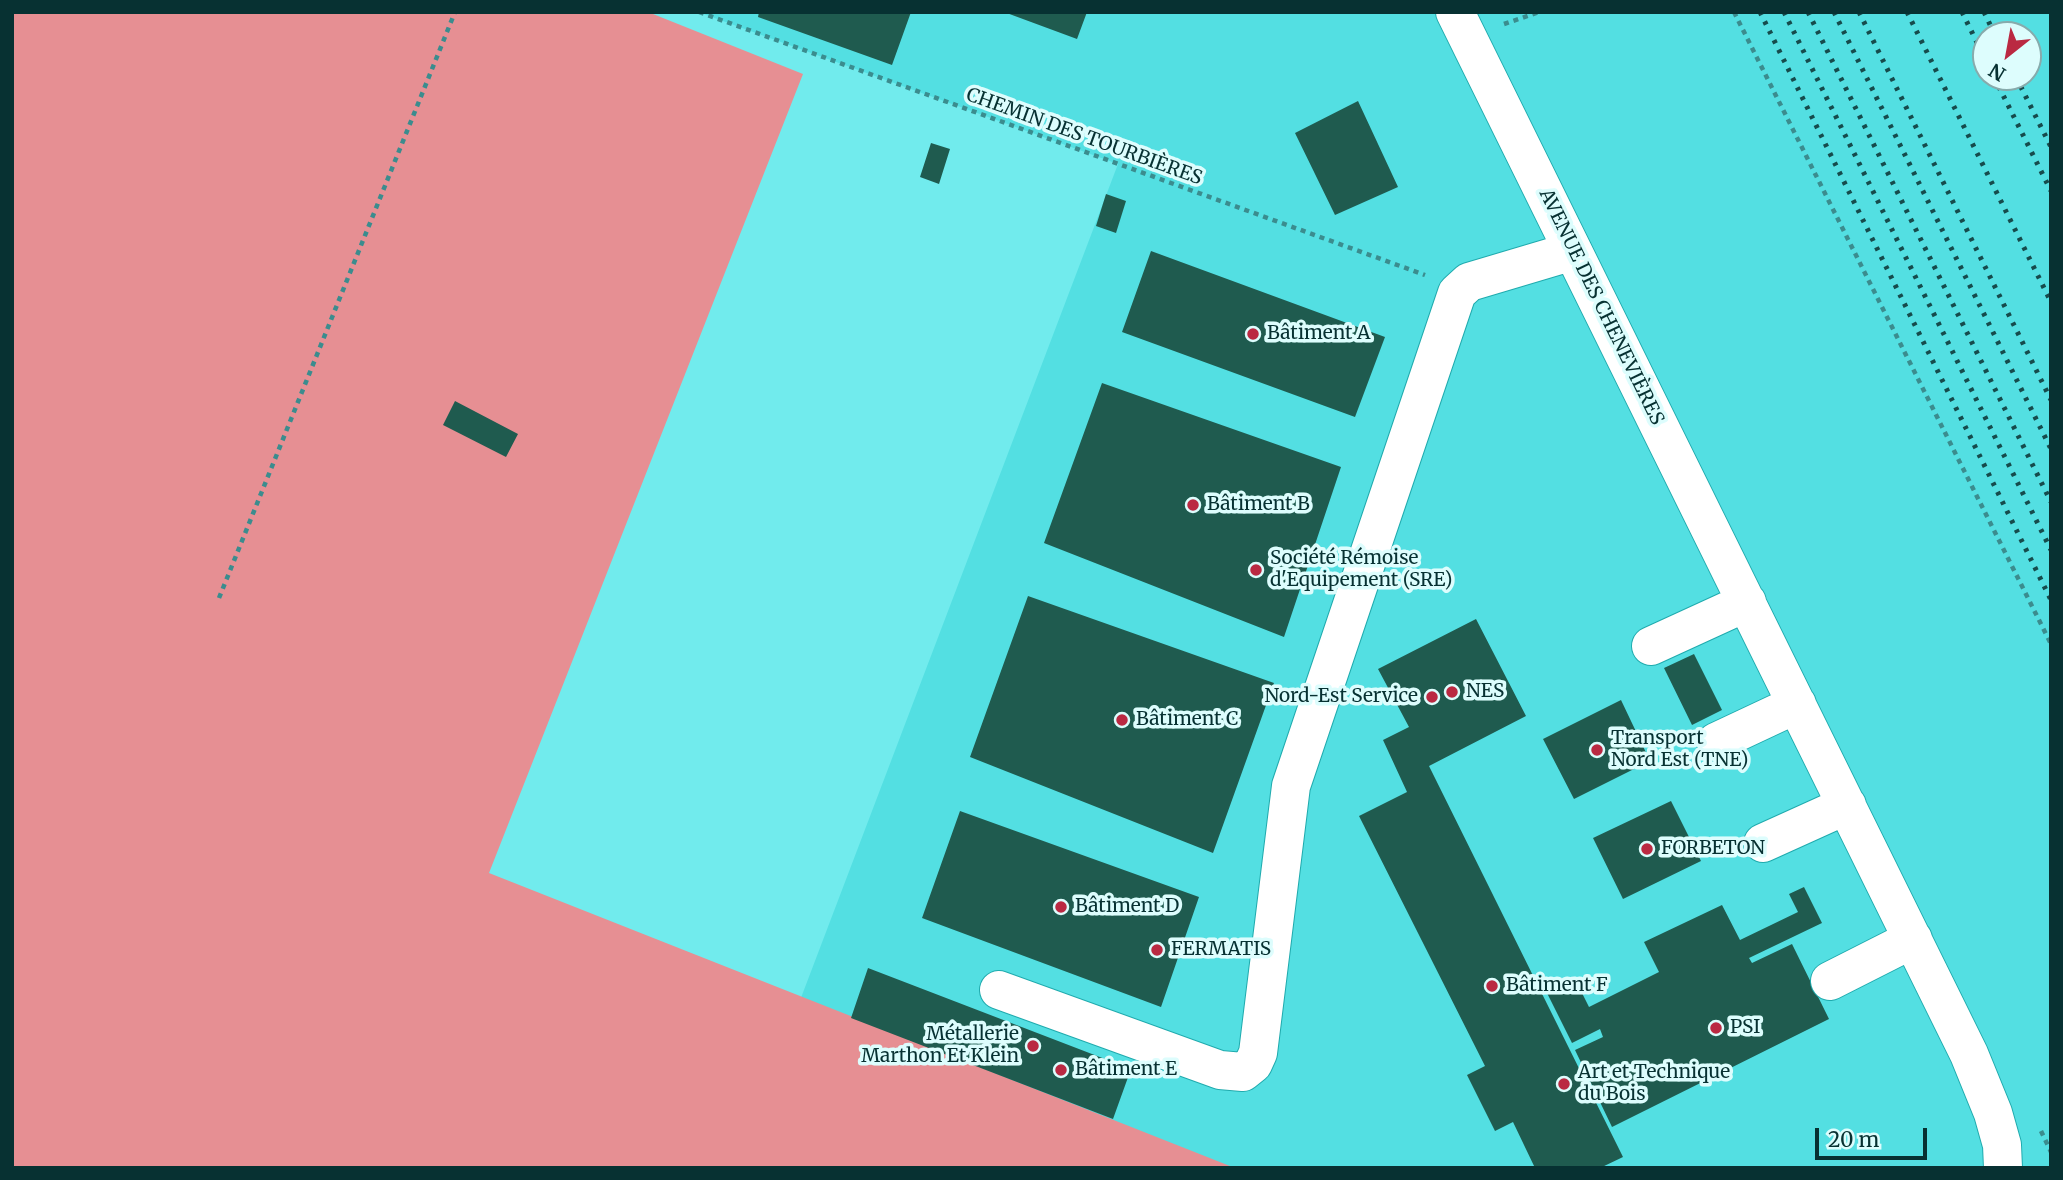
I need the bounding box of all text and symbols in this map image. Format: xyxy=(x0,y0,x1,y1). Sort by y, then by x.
north arrow xyxy=(1972,21,2042,91)
text: N xyxy=(1985,58,2010,86)
street label: CHEMIN DES TOURBIÈRES xyxy=(963,84,1205,190)
street label: AVENUE DES CHENEVIÈRES xyxy=(1534,185,1668,429)
place label: Bâtiment A xyxy=(1267,323,1370,345)
marker: Bâtiment A xyxy=(1245,326,1261,342)
place label: Bâtiment B xyxy=(1207,494,1310,516)
marker: Bâtiment B xyxy=(1185,497,1201,513)
place label: Société Rémoise d'Equipement (SRE) xyxy=(1270,548,1452,592)
marker: Société Rémoise d'Equipement (SRE) xyxy=(1248,562,1264,578)
place label: NES xyxy=(1466,681,1504,703)
marker: NES xyxy=(1444,684,1460,700)
place label: Nord-Est Service xyxy=(1264,686,1418,708)
marker: Nord-Est Service xyxy=(1424,689,1440,705)
place label: Bâtiment C xyxy=(1136,709,1238,731)
marker: Bâtiment C xyxy=(1114,712,1130,728)
place label: Transport Nord Est (TNE) xyxy=(1611,728,1748,772)
marker: Transport Nord Est (TNE) xyxy=(1589,742,1605,758)
place label: FORBETON xyxy=(1661,838,1765,860)
marker: FORBETON xyxy=(1639,841,1655,857)
place label: Bâtiment D xyxy=(1075,896,1179,918)
marker: Bâtiment D xyxy=(1053,899,1069,915)
place label: FERMATIS xyxy=(1171,939,1271,961)
marker: FERMATIS xyxy=(1149,942,1165,958)
place label: Bâtiment F xyxy=(1506,975,1608,997)
marker: Bâtiment F xyxy=(1484,978,1500,994)
place label: PSI xyxy=(1730,1017,1760,1039)
marker: PSI xyxy=(1708,1020,1724,1036)
place label: Métallerie Marthon Et Klein xyxy=(861,1024,1019,1068)
marker: Métallerie Marthon Et Klein xyxy=(1025,1038,1041,1054)
place label: Bâtiment E xyxy=(1075,1059,1177,1081)
marker: Bâtiment E xyxy=(1053,1062,1069,1078)
place label: Art et Technique du Bois xyxy=(1578,1062,1730,1106)
marker: Art et Technique du Bois xyxy=(1556,1076,1572,1092)
scale bar xyxy=(1818,1114,1930,1158)
text: 20 m xyxy=(1828,1126,1879,1153)

